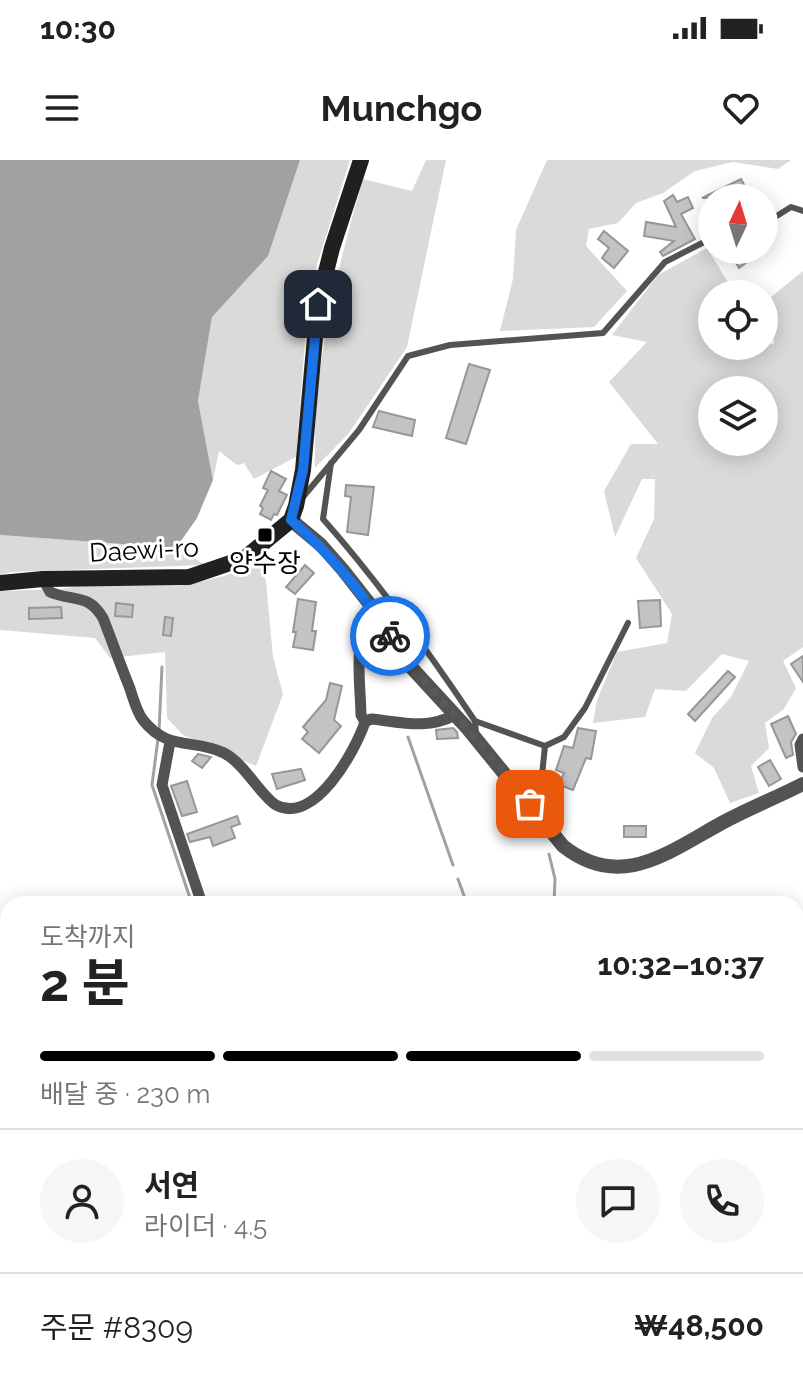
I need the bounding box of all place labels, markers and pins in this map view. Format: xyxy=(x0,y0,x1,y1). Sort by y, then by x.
pin xyxy=(284,270,352,338)
marker: 양수장 xyxy=(256,526,274,544)
place label: 양수장 xyxy=(229,548,301,578)
pin xyxy=(496,770,564,838)

